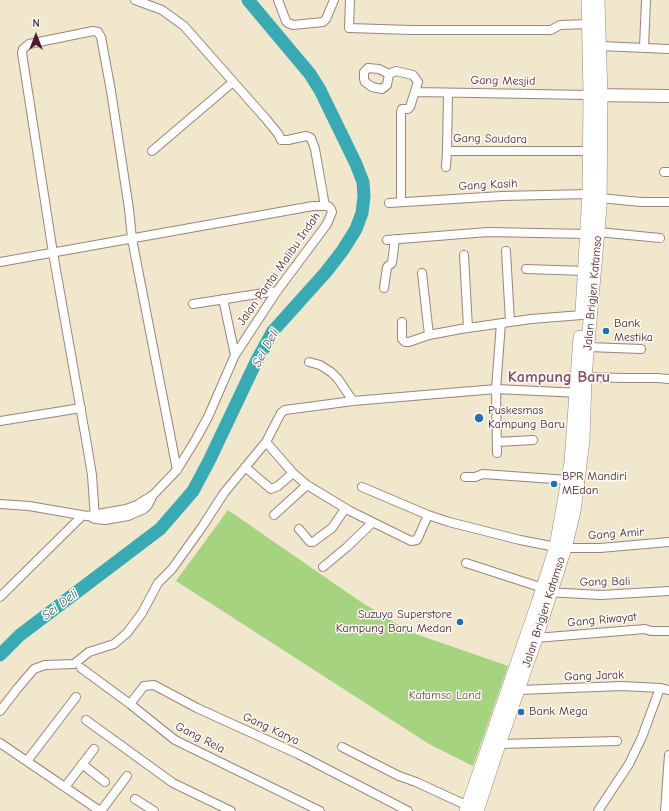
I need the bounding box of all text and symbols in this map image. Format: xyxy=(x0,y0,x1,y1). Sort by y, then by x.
north arrow xyxy=(16,16,56,56)
text: N xyxy=(32,17,40,30)
street label: Gang Mesjid xyxy=(470,73,536,89)
street label: Gang Saudara xyxy=(453,131,527,147)
street label: Gang Kasih xyxy=(458,176,518,194)
street label: Jalan Pantai Malibu Indah xyxy=(234,210,324,328)
street label: Jalan Brigjen Katamso xyxy=(581,235,605,351)
place label: Bank Mestika xyxy=(614,317,653,345)
water label: Sei Deli xyxy=(249,326,283,370)
marker: Bank Mestika xyxy=(601,326,611,336)
district label: Kampung Baru xyxy=(508,367,610,387)
place label: Puskesmas Kampung Baru xyxy=(488,404,565,432)
marker: Puskesmas Kampung Baru xyxy=(473,412,485,424)
place label: BPR Mandiri MEdan xyxy=(562,470,627,498)
marker: BPR Mandiri MEdan xyxy=(549,479,559,489)
street label: Gang Amir xyxy=(587,525,645,543)
street label: Jalan Brigjen Katamso xyxy=(519,555,569,669)
street label: Gang Bali xyxy=(579,574,631,590)
water label: Sei Deli xyxy=(39,586,81,624)
place label: Suzuya Superstore Kampung Baru Medan xyxy=(336,608,452,636)
street label: Gang Riwayat xyxy=(567,610,637,630)
marker: Suzuya Superstore Kampung Baru Medan xyxy=(455,617,465,627)
street label: Gang Jarak xyxy=(564,668,624,684)
park label: Katamso Land xyxy=(409,689,481,703)
place label: Bank Mega xyxy=(529,705,588,719)
marker: Bank Mega xyxy=(516,707,526,717)
street label: Gang Karya xyxy=(240,710,302,748)
street label: Gang Rela xyxy=(173,719,227,757)

